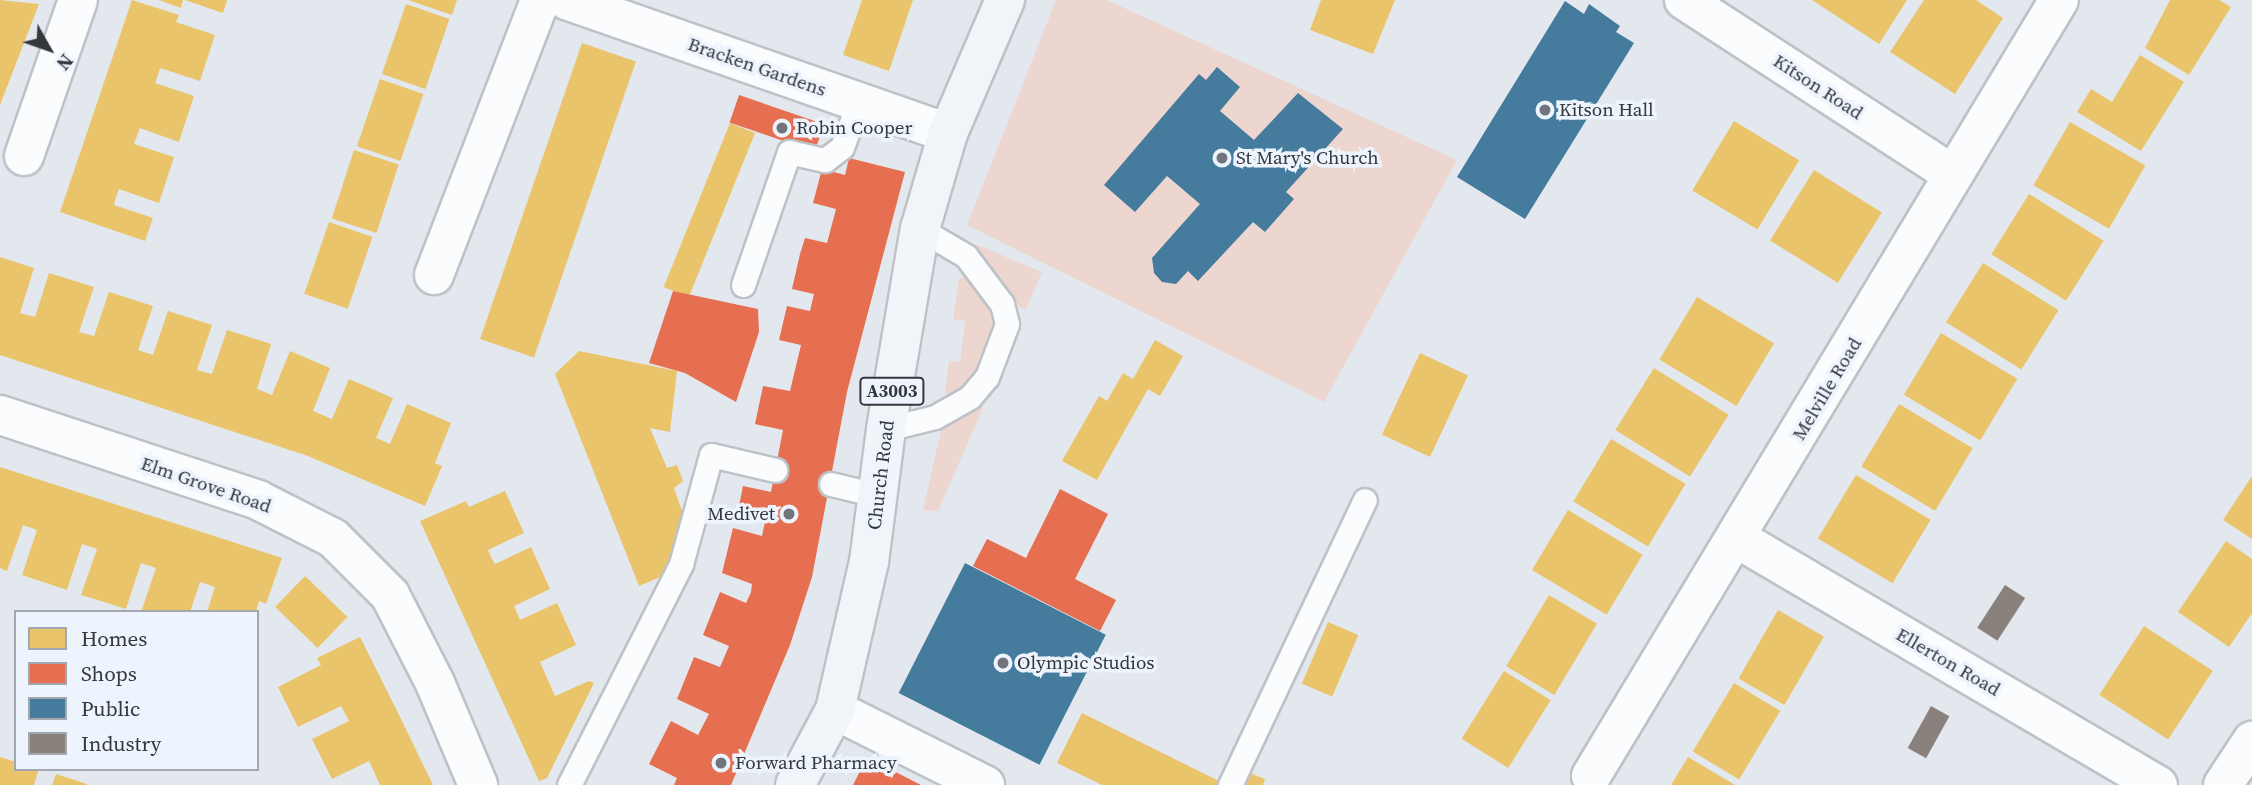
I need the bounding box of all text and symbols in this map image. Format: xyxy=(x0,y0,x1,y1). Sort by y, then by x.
north arrow xyxy=(14,14,84,84)
street label: Bracken Gardens xyxy=(685,33,829,101)
text: N xyxy=(51,49,79,76)
street label: Kitson Road xyxy=(1769,50,1867,124)
place label: Kitson Hall xyxy=(1559,99,1654,121)
marker: Kitson Hall xyxy=(1537,102,1553,118)
place label: Robin Cooper xyxy=(796,117,912,139)
marker: Robin Cooper xyxy=(774,120,790,136)
place label: St Mary's Church xyxy=(1236,147,1379,169)
marker: St Mary's Church xyxy=(1214,150,1230,166)
street label: Melville Road xyxy=(1787,334,1867,444)
road number: A3003 xyxy=(859,376,925,405)
street label: Church Road xyxy=(863,419,899,531)
street label: Elm Grove Road xyxy=(138,452,274,518)
place label: Medivet xyxy=(707,503,775,525)
marker: Medivet xyxy=(781,506,797,522)
legend xyxy=(14,610,259,771)
street label: Ellerton Road xyxy=(1892,623,2004,701)
text: Homes xyxy=(81,624,147,653)
place label: Olympic Studios xyxy=(1017,652,1155,674)
marker: Olympic Studios xyxy=(995,655,1011,671)
text: Shops xyxy=(81,659,137,688)
text: Public xyxy=(81,694,140,723)
text: Industry xyxy=(81,729,161,758)
place label: Forward Pharmacy xyxy=(735,752,897,774)
marker: Forward Pharmacy xyxy=(713,755,729,771)

